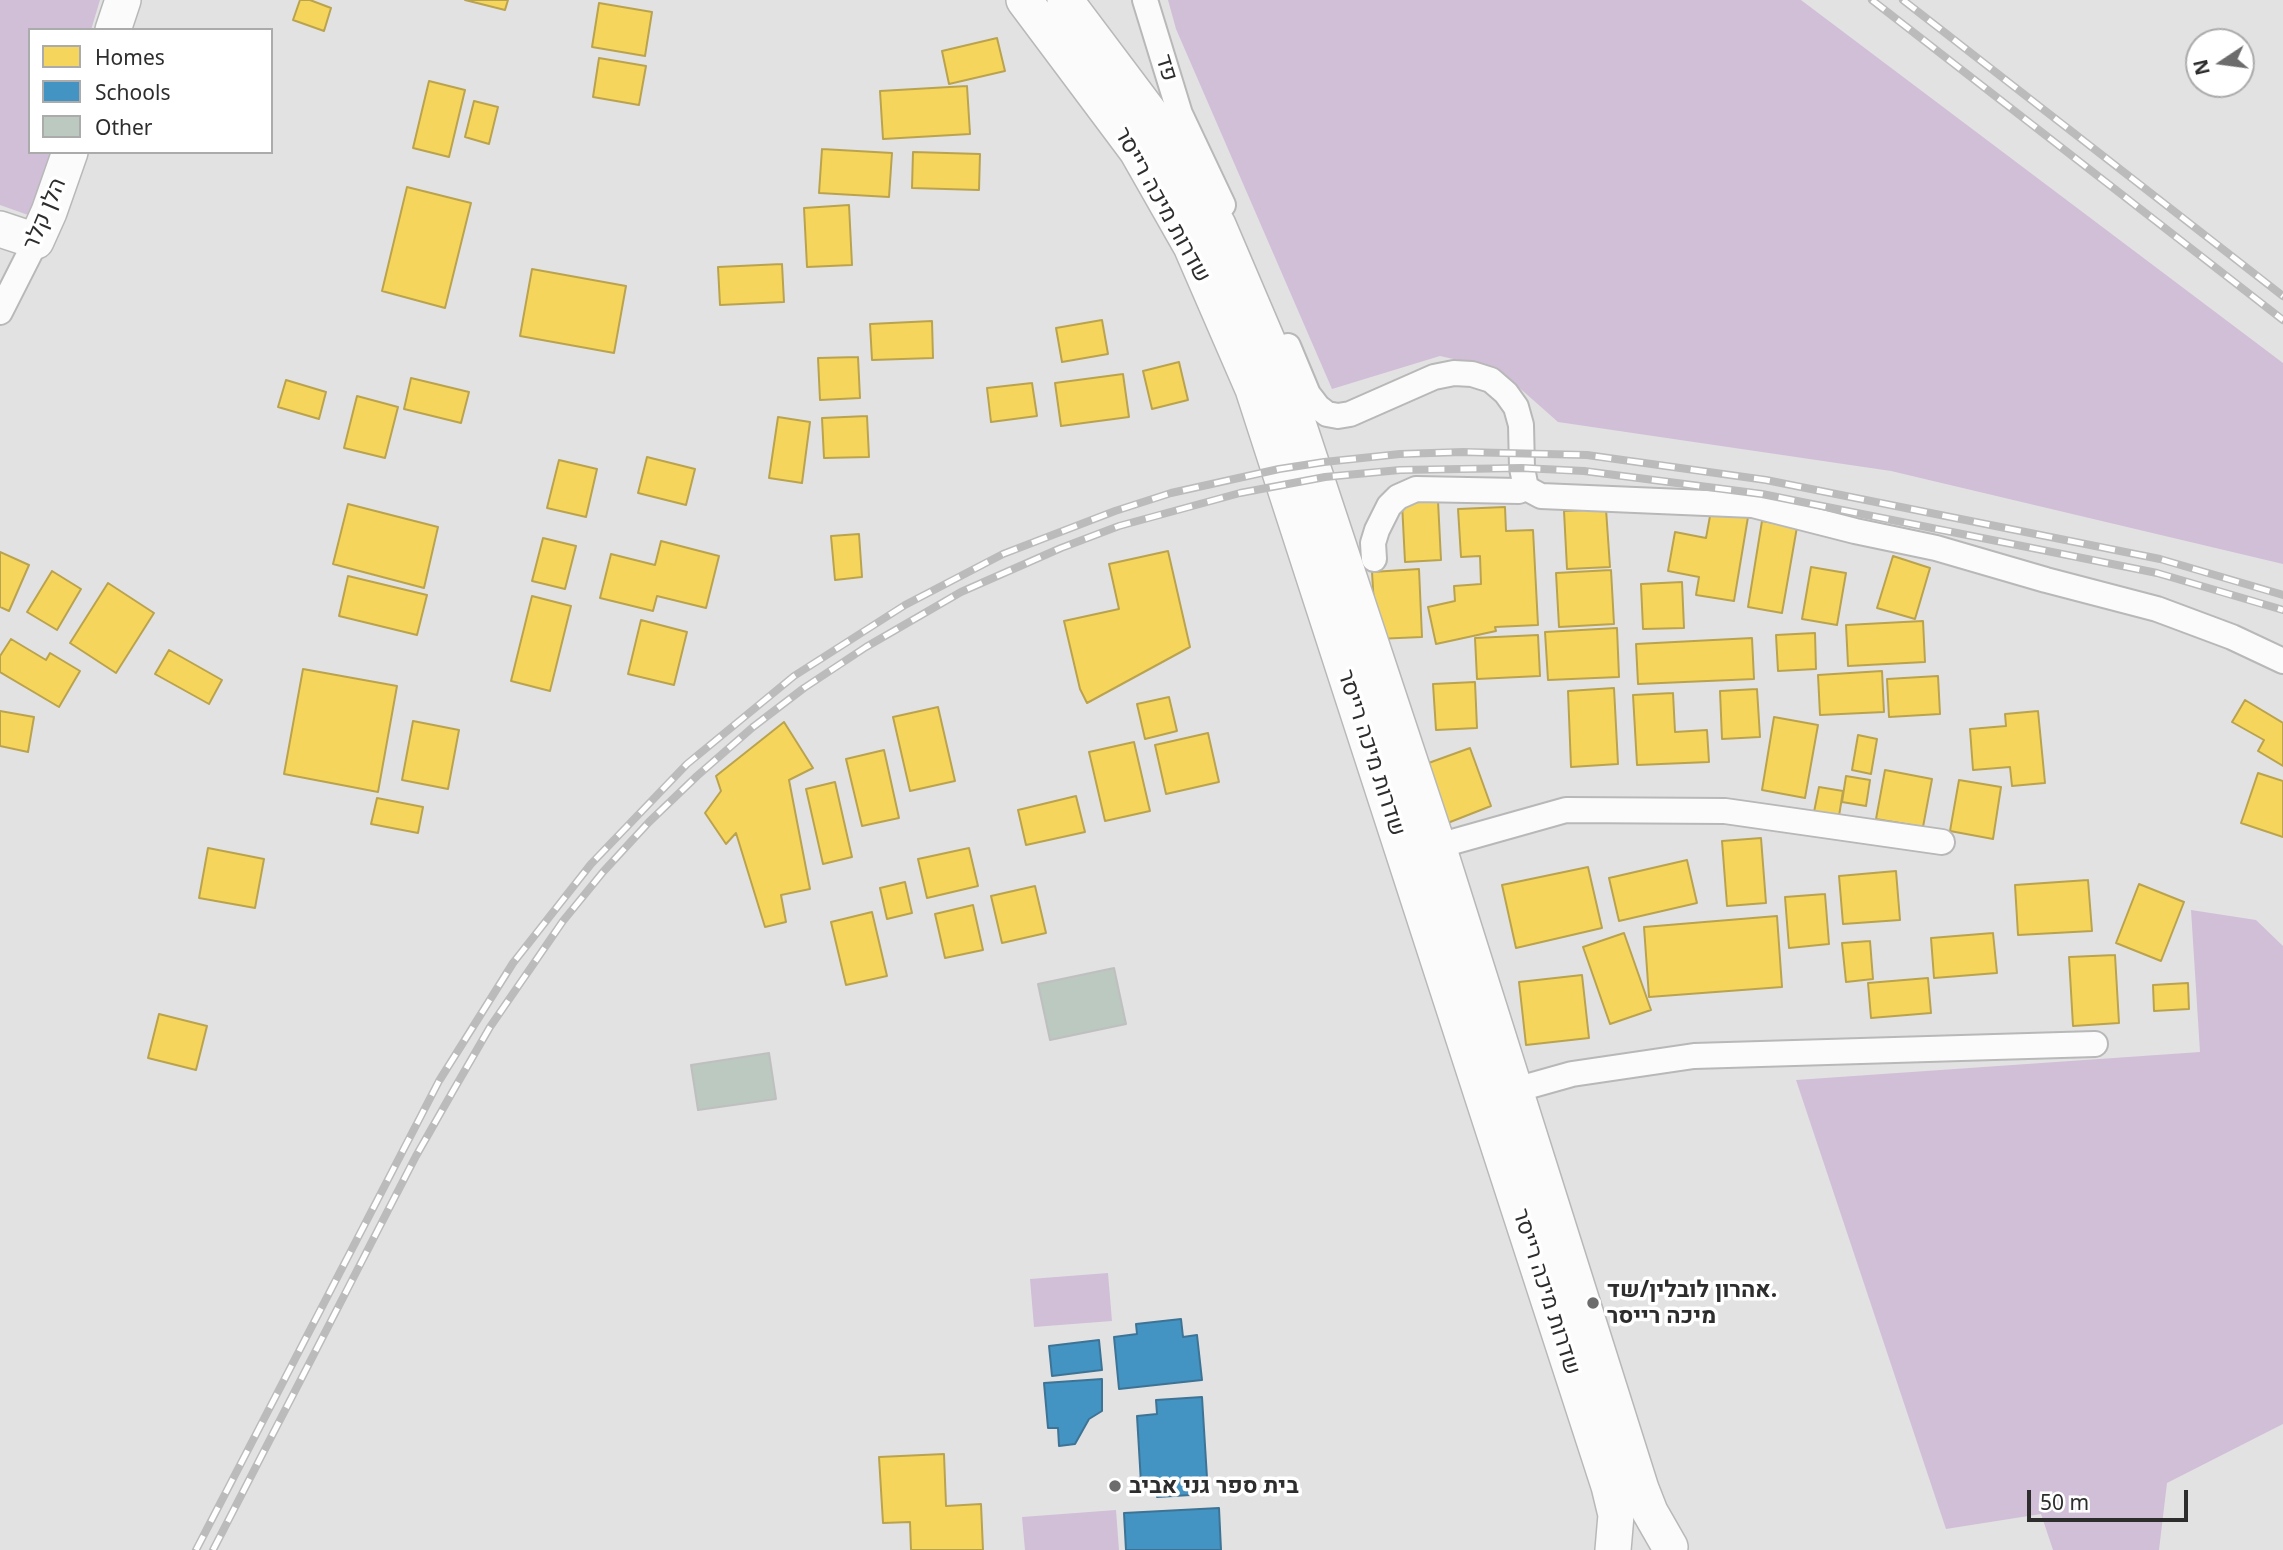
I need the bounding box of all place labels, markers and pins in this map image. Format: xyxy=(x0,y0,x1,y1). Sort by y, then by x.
place label: אהרון לובלין/שד. מיכה רייסר xyxy=(1607,1276,1777,1330)
marker: אהרון לובלין/שד. מיכה רייסר xyxy=(1585,1295,1601,1311)
place label: בית ספר גני אביב xyxy=(1129,1472,1299,1500)
marker: בית ספר גני אביב xyxy=(1107,1478,1123,1494)

